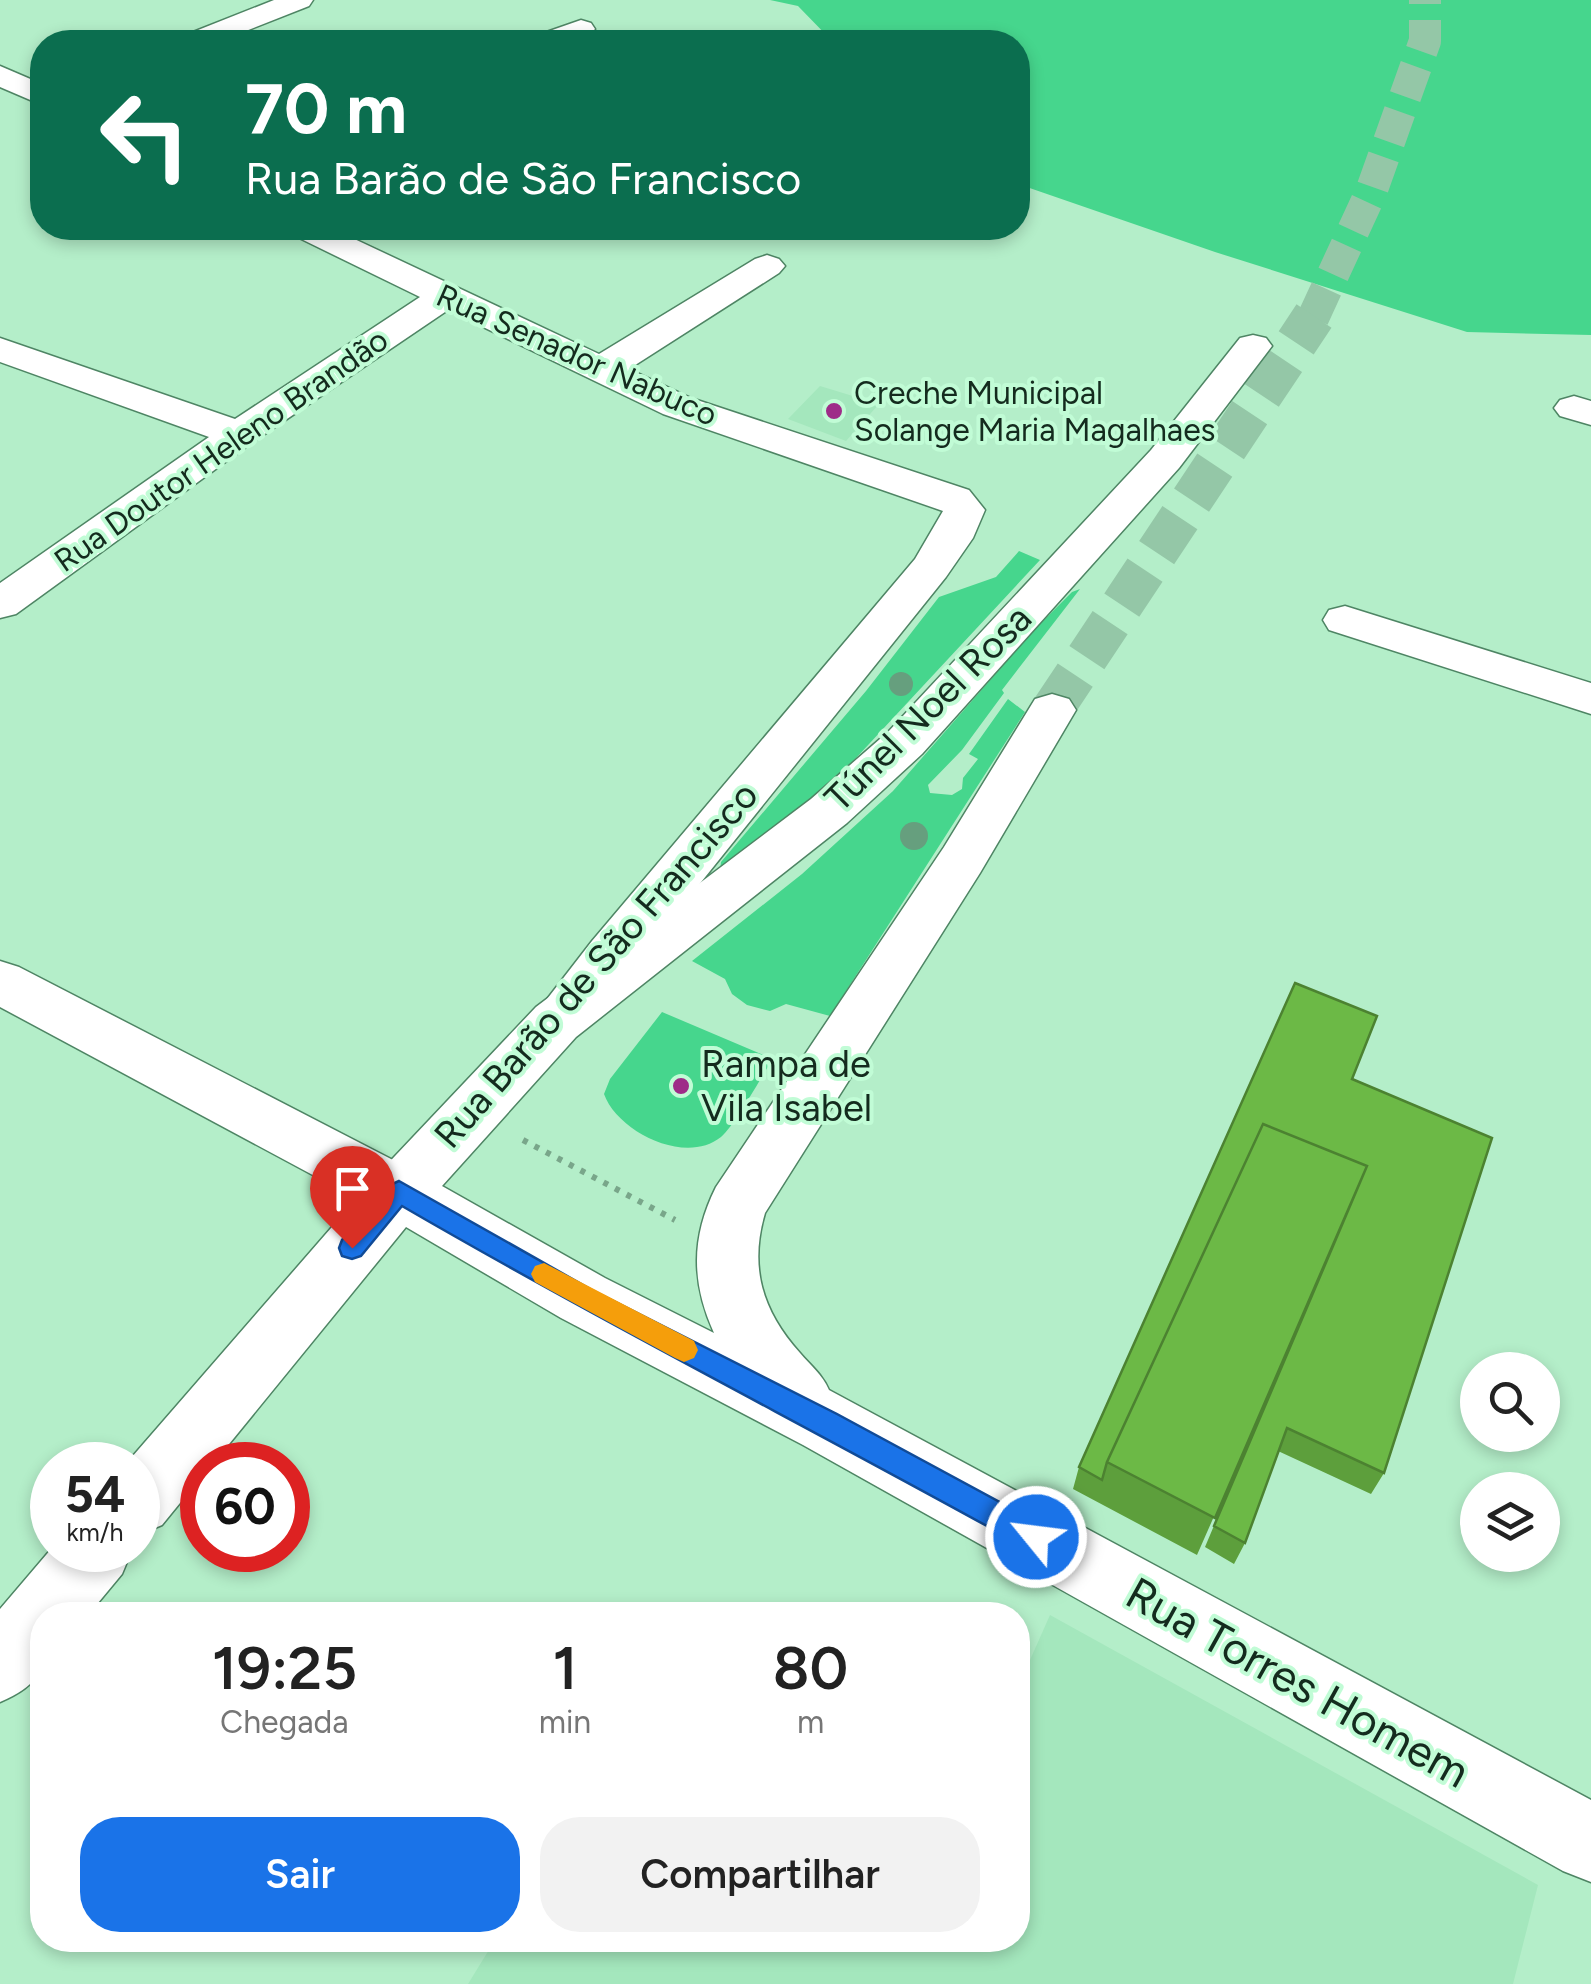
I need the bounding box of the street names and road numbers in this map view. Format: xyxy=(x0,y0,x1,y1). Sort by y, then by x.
street label: Rua Senador Nabuco xyxy=(431,276,723,434)
street label: Rua Doutor Heleno Brandão xyxy=(47,320,395,580)
street label: Túnel Noel Rosa xyxy=(815,595,1041,821)
street label: Rua Barão de São Francisco xyxy=(425,773,767,1157)
street label: Rua Torres Homem xyxy=(1117,1565,1479,1799)

